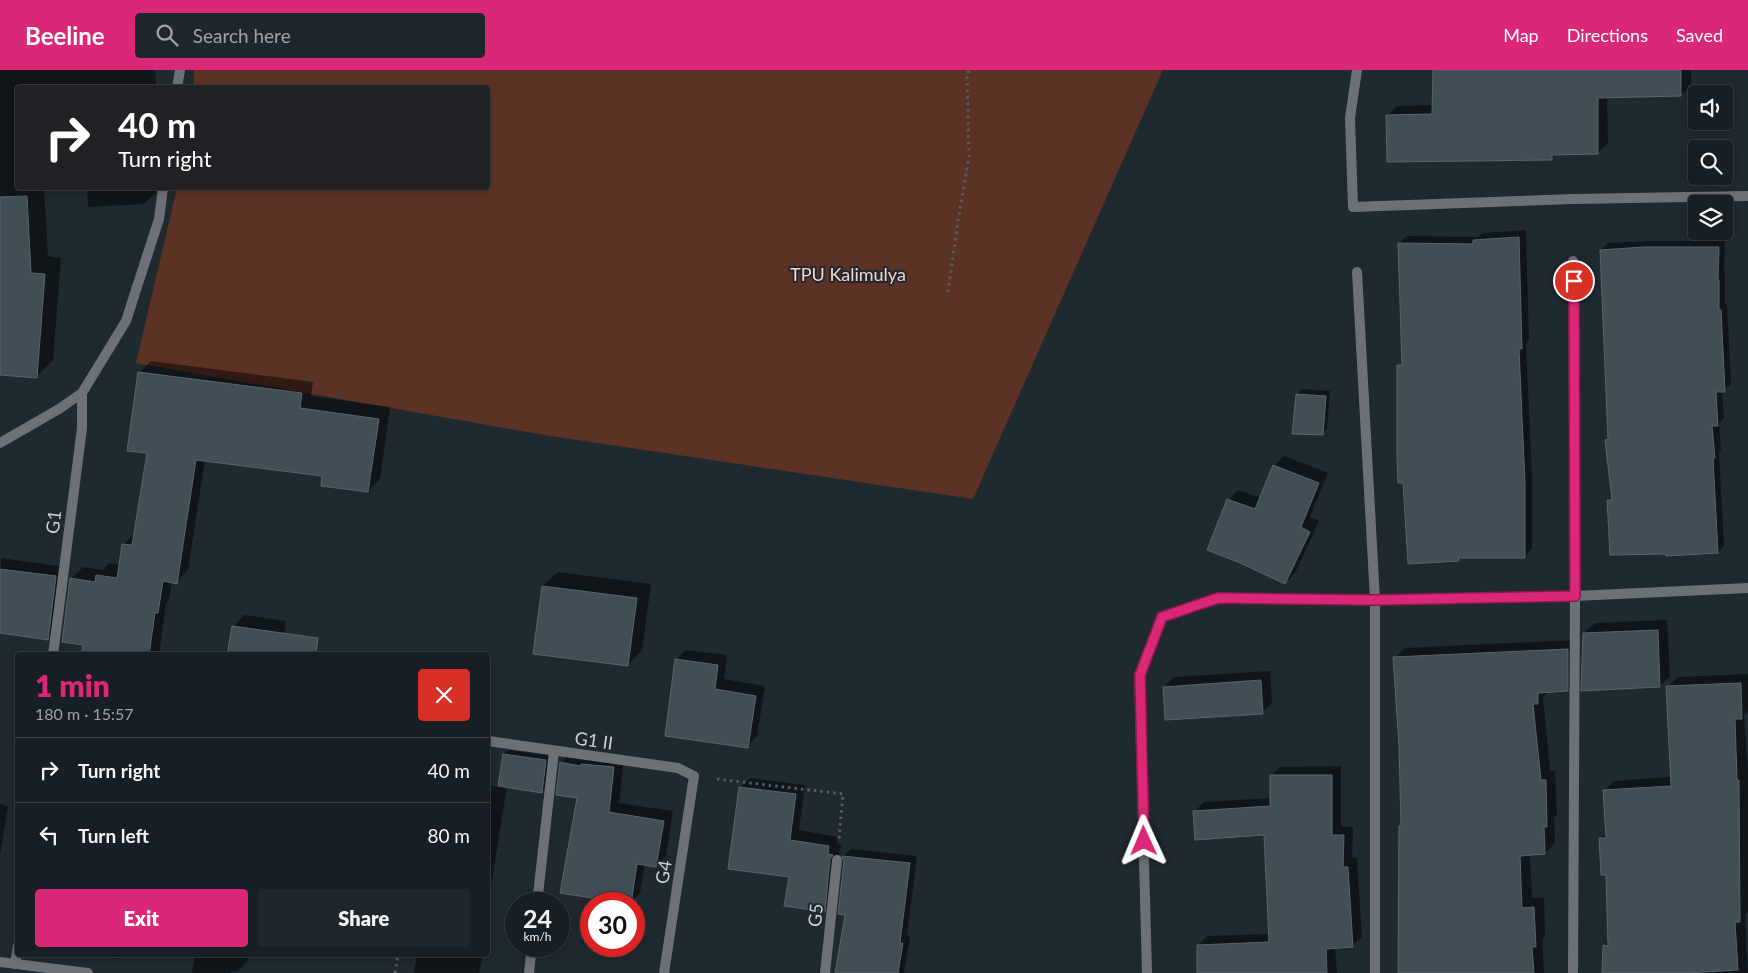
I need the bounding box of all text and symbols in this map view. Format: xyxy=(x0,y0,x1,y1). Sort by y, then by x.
search box xyxy=(135,13,485,58)
text: Beeline xyxy=(25,21,105,50)
icon: search xyxy=(153,21,181,49)
text: Search here xyxy=(193,24,291,47)
text: Map xyxy=(1503,24,1539,46)
text: Directions xyxy=(1567,24,1648,46)
text: Saved xyxy=(1676,24,1723,46)
map controls xyxy=(1688,85,1733,240)
button: sound xyxy=(1688,85,1733,130)
text: 40 m xyxy=(118,103,196,145)
icon: right xyxy=(35,105,100,170)
button: search xyxy=(1688,140,1733,185)
text: Turn right xyxy=(118,145,212,172)
button: layers xyxy=(1688,195,1733,240)
pin xyxy=(1553,260,1595,302)
park label: TPU Kalimulya xyxy=(790,263,906,285)
icon: arrive xyxy=(1560,267,1588,295)
street label: G1 xyxy=(41,509,65,535)
text: 1 min xyxy=(35,667,110,703)
button: close xyxy=(418,669,470,721)
text: 180 m · 15:57 xyxy=(35,704,134,723)
street label: G1 II xyxy=(574,726,614,754)
icon: right xyxy=(35,756,63,784)
text: Turn right xyxy=(78,759,160,782)
text: 40 m xyxy=(427,759,470,782)
position arrow xyxy=(1117,814,1169,866)
icon: left xyxy=(35,821,63,849)
text: Turn left xyxy=(78,824,149,847)
text: 80 m xyxy=(427,824,470,847)
street label: G4 xyxy=(650,859,676,885)
button: Exit xyxy=(35,889,248,947)
button: Share xyxy=(258,889,470,947)
speed limit sign: 30 xyxy=(580,892,645,957)
street label: G5 xyxy=(803,902,827,928)
text: 24 xyxy=(523,903,552,933)
text: km/h xyxy=(523,929,552,944)

